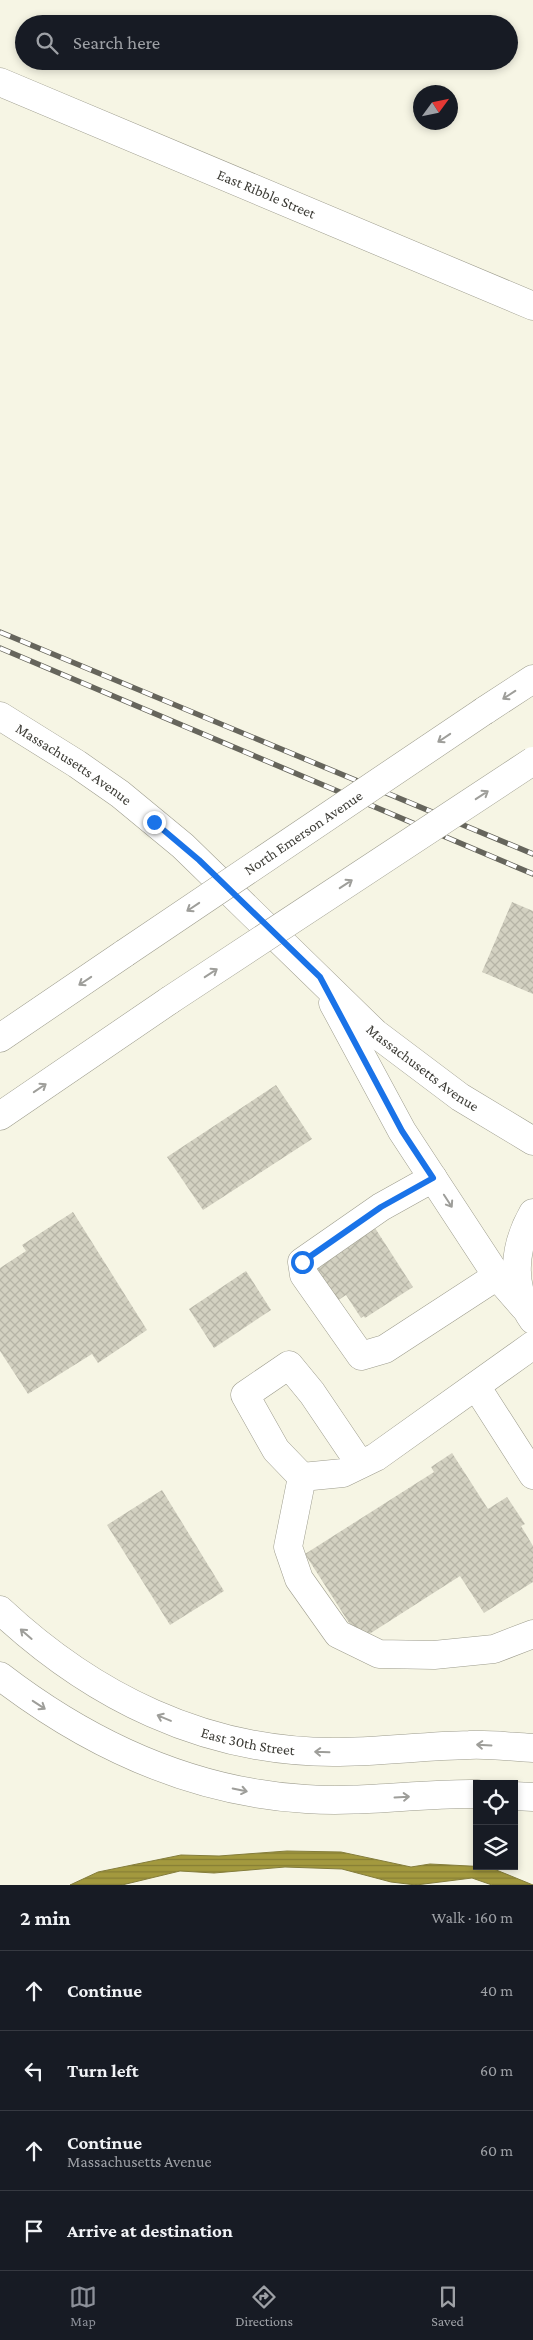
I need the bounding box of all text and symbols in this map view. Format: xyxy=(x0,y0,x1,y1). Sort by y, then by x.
search box xyxy=(15,15,518,70)
icon: search xyxy=(33,29,61,57)
text: Search here xyxy=(73,32,160,53)
north arrow xyxy=(413,85,458,130)
street label: East Ribble Street xyxy=(215,166,319,222)
one-way arrow xyxy=(502,690,516,700)
street label: Massachusetts Avenue xyxy=(13,720,135,808)
one-way arrow xyxy=(437,733,451,743)
street label: North Emerson Avenue xyxy=(241,787,366,878)
one-way arrow xyxy=(475,789,489,800)
route end xyxy=(143,811,166,834)
one-way arrow xyxy=(339,879,353,889)
one-way arrow xyxy=(186,902,200,912)
one-way arrow xyxy=(203,968,217,978)
one-way arrow xyxy=(78,976,92,986)
street label: Massachusetts Avenue xyxy=(363,1021,482,1115)
one-way arrow xyxy=(33,1083,47,1093)
one-way arrow xyxy=(443,1194,453,1208)
route start xyxy=(291,1251,314,1274)
one-way arrow xyxy=(20,1629,33,1640)
one-way arrow xyxy=(32,1700,46,1710)
one-way arrow xyxy=(157,1713,172,1723)
street label: East 30th Street xyxy=(199,1724,297,1758)
one-way arrow xyxy=(477,1741,493,1750)
one-way arrow xyxy=(314,1747,330,1756)
map controls xyxy=(473,1780,518,1870)
button: locate xyxy=(473,1780,518,1825)
one-way arrow xyxy=(232,1786,248,1795)
one-way arrow xyxy=(394,1793,410,1802)
button: layers xyxy=(473,1825,518,1870)
text: 2 min xyxy=(20,1906,71,1930)
text: Walk · 160 m xyxy=(432,1909,513,1926)
icon: ahead xyxy=(20,1977,48,2005)
text: Continue xyxy=(67,1980,142,2001)
text: 40 m xyxy=(480,1982,513,1999)
icon: left xyxy=(20,2057,48,2085)
text: Turn left xyxy=(67,2060,139,2081)
text: 60 m xyxy=(480,2062,513,2079)
text: Continue xyxy=(67,2132,142,2153)
icon: ahead xyxy=(20,2137,48,2165)
text: 60 m xyxy=(480,2142,513,2159)
text: Massachusetts Avenue xyxy=(67,2153,211,2170)
icon: arrive xyxy=(20,2217,48,2245)
text: Arrive at destination xyxy=(67,2220,233,2241)
tab: Map xyxy=(69,2283,97,2329)
tab: Directions xyxy=(235,2283,293,2329)
tab: Saved xyxy=(431,2283,464,2329)

